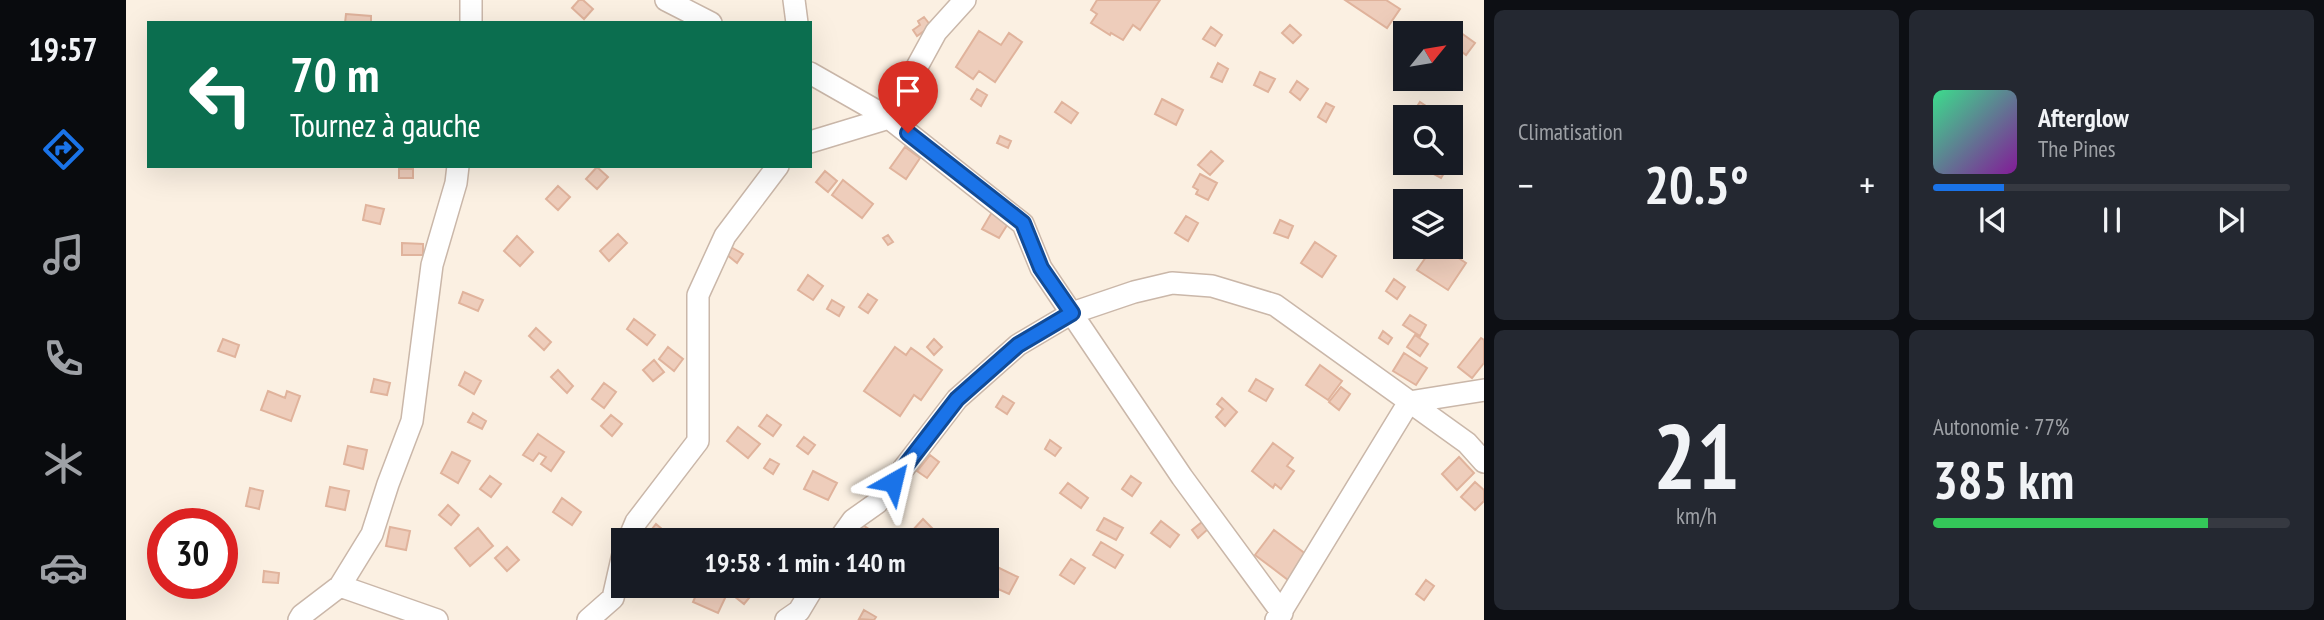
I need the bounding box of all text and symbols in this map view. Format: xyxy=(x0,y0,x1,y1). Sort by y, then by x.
north arrow xyxy=(1393,21,1463,91)
map controls xyxy=(1393,21,1463,259)
text: 19:57 xyxy=(28,28,98,70)
text: 70 m xyxy=(290,42,379,106)
icon: left xyxy=(175,49,266,140)
pin xyxy=(878,61,938,133)
icon: arrive xyxy=(889,72,927,110)
text: Afterglow xyxy=(2038,101,2129,134)
text: Tournez à gauche xyxy=(290,104,481,146)
button: search xyxy=(1393,105,1463,175)
text: Climatisation xyxy=(1518,117,1623,146)
icon: directions xyxy=(39,125,88,174)
text: The Pines xyxy=(2038,134,2116,163)
text: 20.5° xyxy=(1644,151,1749,218)
text: − xyxy=(1518,160,1534,209)
text: + xyxy=(1859,160,1875,209)
button: layers xyxy=(1393,189,1463,259)
icon: previous xyxy=(1974,201,2012,239)
icon: pause xyxy=(2093,201,2131,239)
icon: next xyxy=(2212,201,2250,239)
icon: music xyxy=(39,230,88,279)
icon: phone xyxy=(39,334,88,383)
text: 21 xyxy=(1653,396,1740,514)
text: Autonomie · 77% xyxy=(1933,412,2069,441)
icon: climate xyxy=(39,439,88,488)
position arrow xyxy=(856,445,930,519)
text: 385 km xyxy=(1933,446,2074,513)
text: km/h xyxy=(1676,501,1717,530)
speed limit sign: 30 xyxy=(147,508,238,599)
icon: car xyxy=(39,543,88,592)
text: 19:58 · 1 min · 140 m xyxy=(705,546,905,579)

